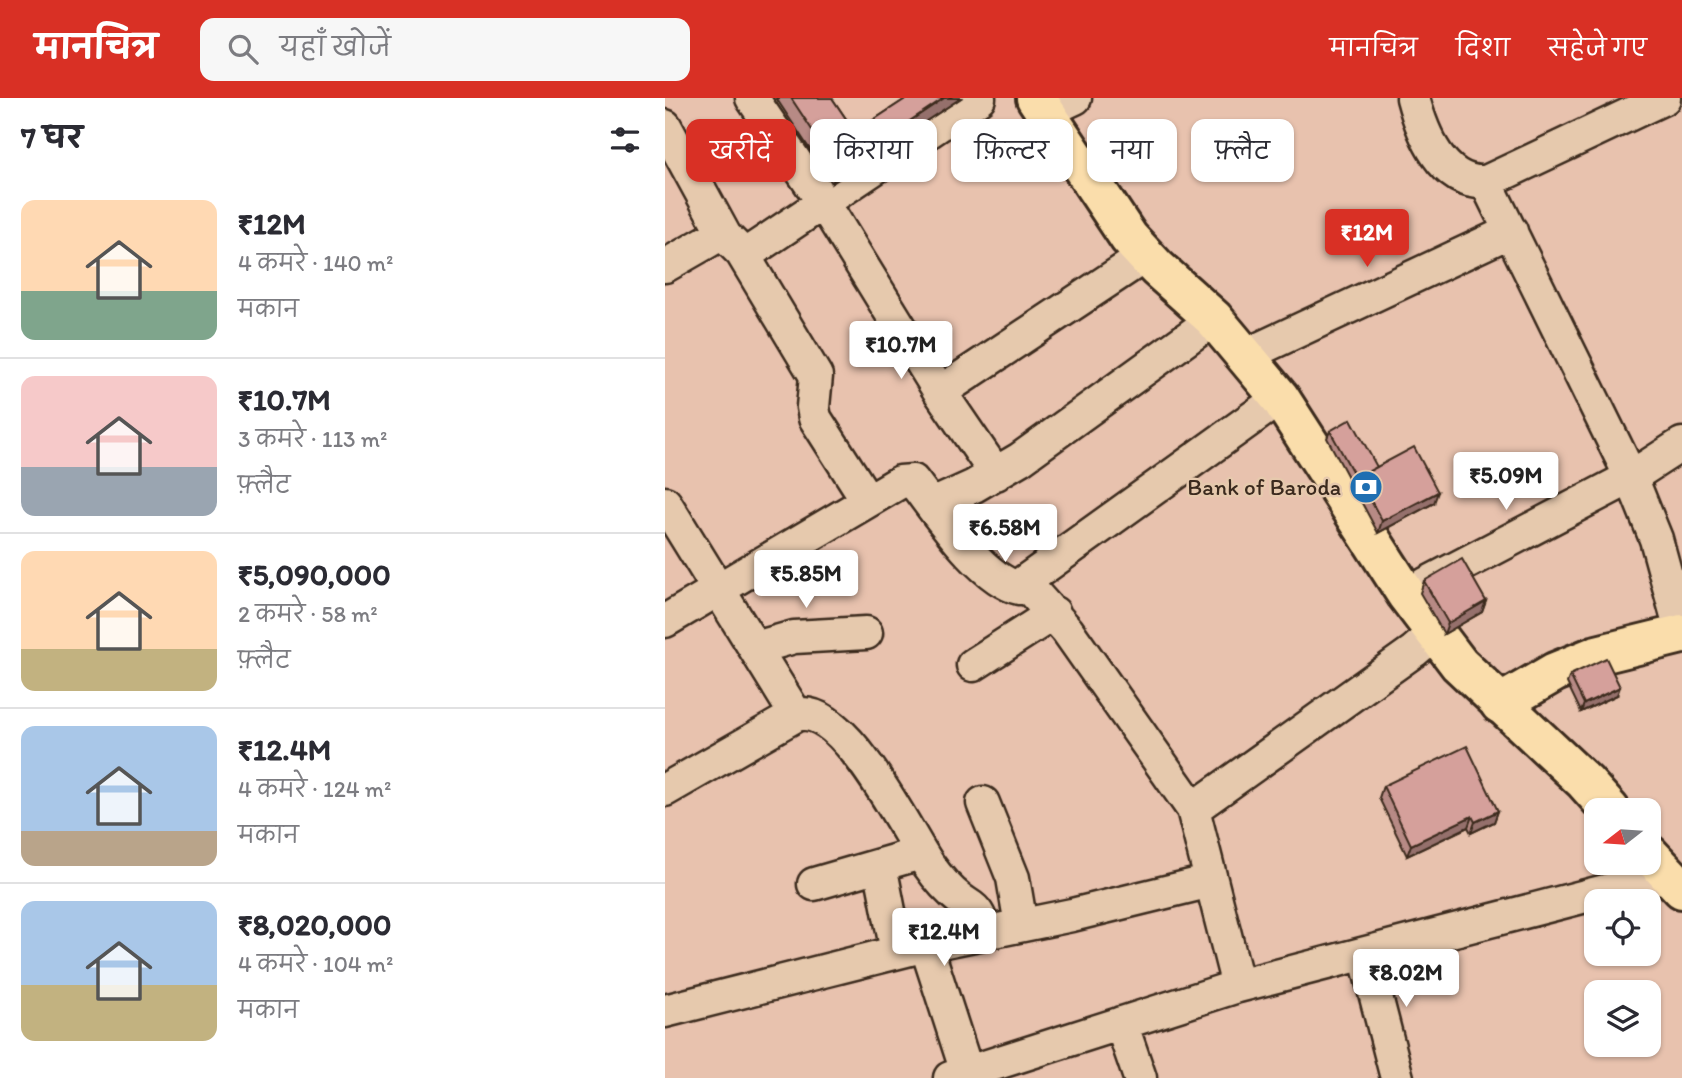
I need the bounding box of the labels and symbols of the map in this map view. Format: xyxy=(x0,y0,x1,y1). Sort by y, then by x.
pin: ₹12M xyxy=(1326,209,1408,269)
pin: ₹10.7M xyxy=(844,322,958,381)
pin: ₹5.09M xyxy=(1449,452,1563,512)
bank icon: Bank of Baroda xyxy=(1347,468,1385,506)
place label: Bank of Baroda xyxy=(1187,473,1341,501)
pin: ₹6.58M xyxy=(948,504,1062,564)
pin: ₹5.85M xyxy=(749,550,863,610)
north arrow xyxy=(1584,798,1661,875)
pin: ₹12.4M xyxy=(887,908,1001,968)
pin: ₹8.02M xyxy=(1349,950,1463,1009)

